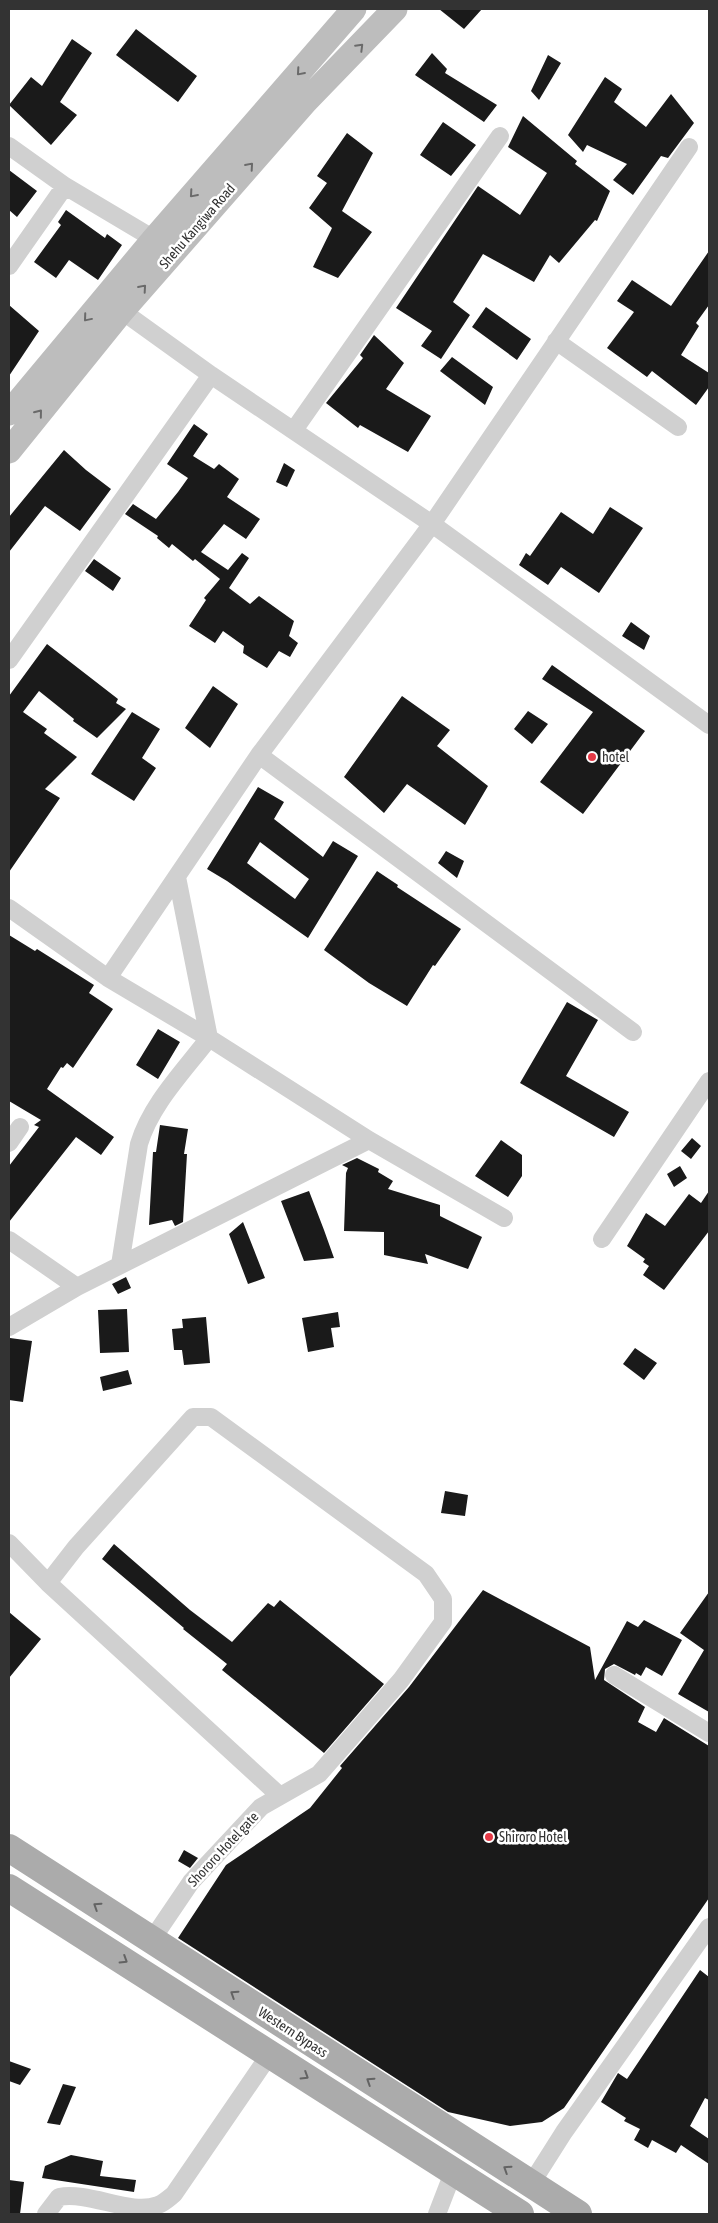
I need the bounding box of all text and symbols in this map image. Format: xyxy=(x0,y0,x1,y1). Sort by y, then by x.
one-way arrow xyxy=(354,43,363,52)
one-way arrow xyxy=(296,67,305,76)
one-way arrow xyxy=(244,162,253,171)
street label: Shehu Kangiwa Road xyxy=(156,180,238,272)
one-way arrow xyxy=(189,189,198,198)
one-way arrow xyxy=(137,284,146,293)
one-way arrow xyxy=(85,312,93,321)
one-way arrow xyxy=(34,410,43,419)
place label: hotel xyxy=(602,749,630,765)
marker: hotel xyxy=(586,751,598,763)
street label: Shororo Hotel gate xyxy=(185,1809,261,1889)
place label: Shiroro Hotel xyxy=(499,1829,567,1845)
marker: Shiroro Hotel xyxy=(483,1831,495,1843)
one-way arrow xyxy=(93,1902,102,1912)
one-way arrow xyxy=(119,1954,128,1964)
one-way arrow xyxy=(230,1990,239,2000)
street label: Western Bypass xyxy=(255,2004,331,2060)
one-way arrow xyxy=(300,2070,309,2080)
one-way arrow xyxy=(367,2078,376,2088)
one-way arrow xyxy=(504,2166,513,2175)

